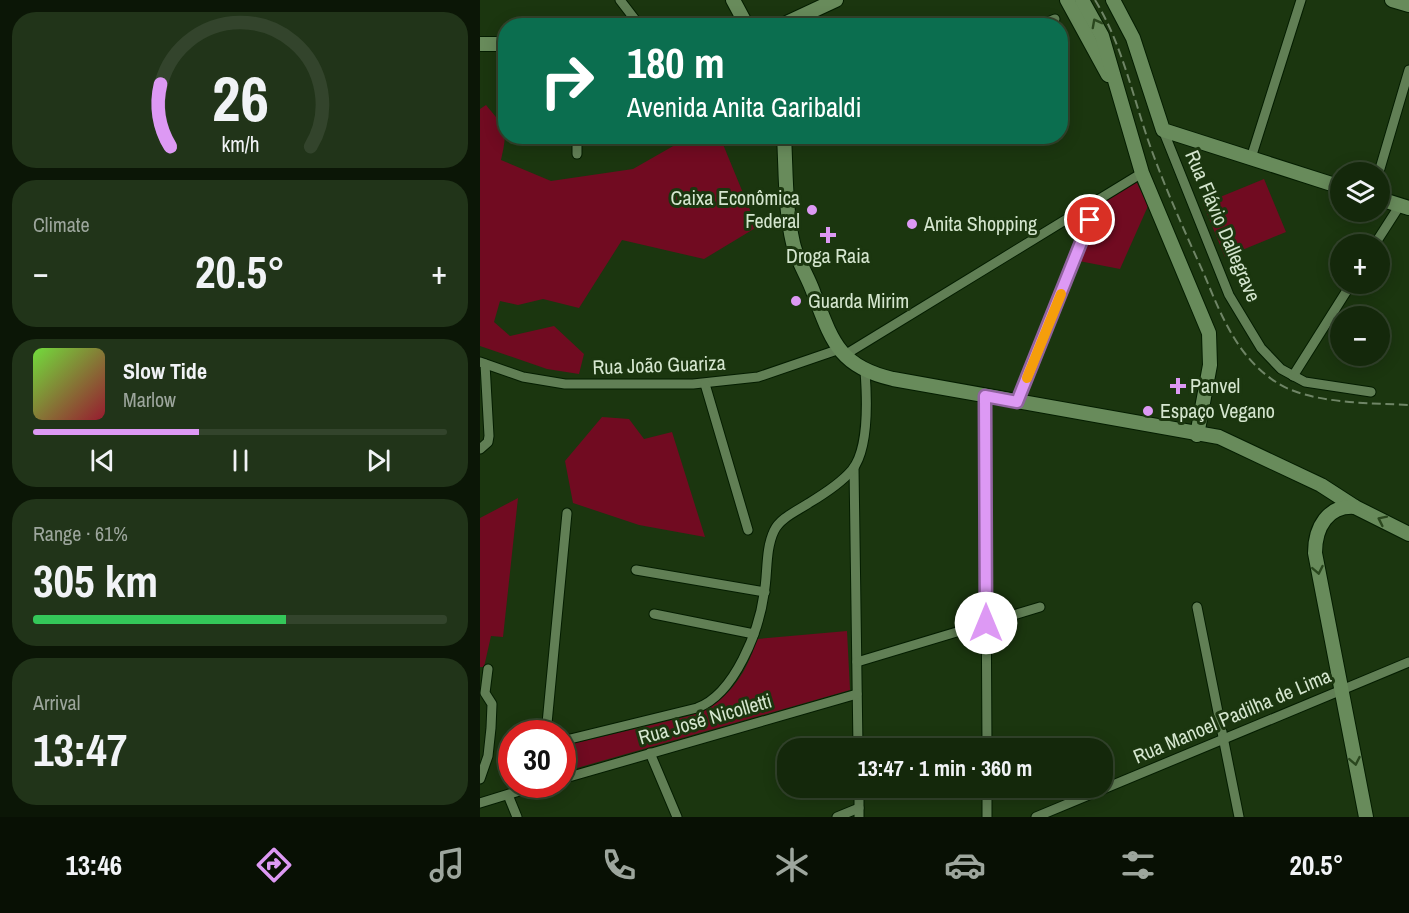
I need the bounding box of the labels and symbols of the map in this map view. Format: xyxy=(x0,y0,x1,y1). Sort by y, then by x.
one-way arrow xyxy=(1092,19,1103,29)
street label: Rua Flávio Dallegrave xyxy=(1179,146,1268,306)
place label: Caixa Econômica Federal xyxy=(671,184,800,234)
pin xyxy=(1064,194,1115,245)
marker: Caixa Econômica Federal xyxy=(805,203,819,217)
place label: Anita Shopping xyxy=(923,210,1037,237)
marker: Anita Shopping xyxy=(905,217,919,231)
marker: Droga Raia xyxy=(821,228,835,242)
place label: Droga Raia xyxy=(786,242,870,269)
place label: Guarda Mirim xyxy=(808,287,909,314)
marker: Guarda Mirim xyxy=(789,294,803,308)
street label: Rua João Guariza xyxy=(592,349,726,380)
place label: Panvel xyxy=(1190,372,1240,399)
marker: Panvel xyxy=(1171,379,1185,393)
place label: Espaço Vegano xyxy=(1160,397,1275,424)
marker: Espaço Vegano xyxy=(1141,404,1155,418)
one-way arrow xyxy=(1378,516,1389,528)
one-way arrow xyxy=(1311,565,1323,575)
position arrow xyxy=(954,591,1018,655)
street label: Rua Manoel Padilha de Lima xyxy=(1129,662,1335,769)
street label: Rua José Nicolletti xyxy=(635,687,775,750)
speed limit sign: 30 xyxy=(498,720,576,798)
one-way arrow xyxy=(1348,756,1361,766)

